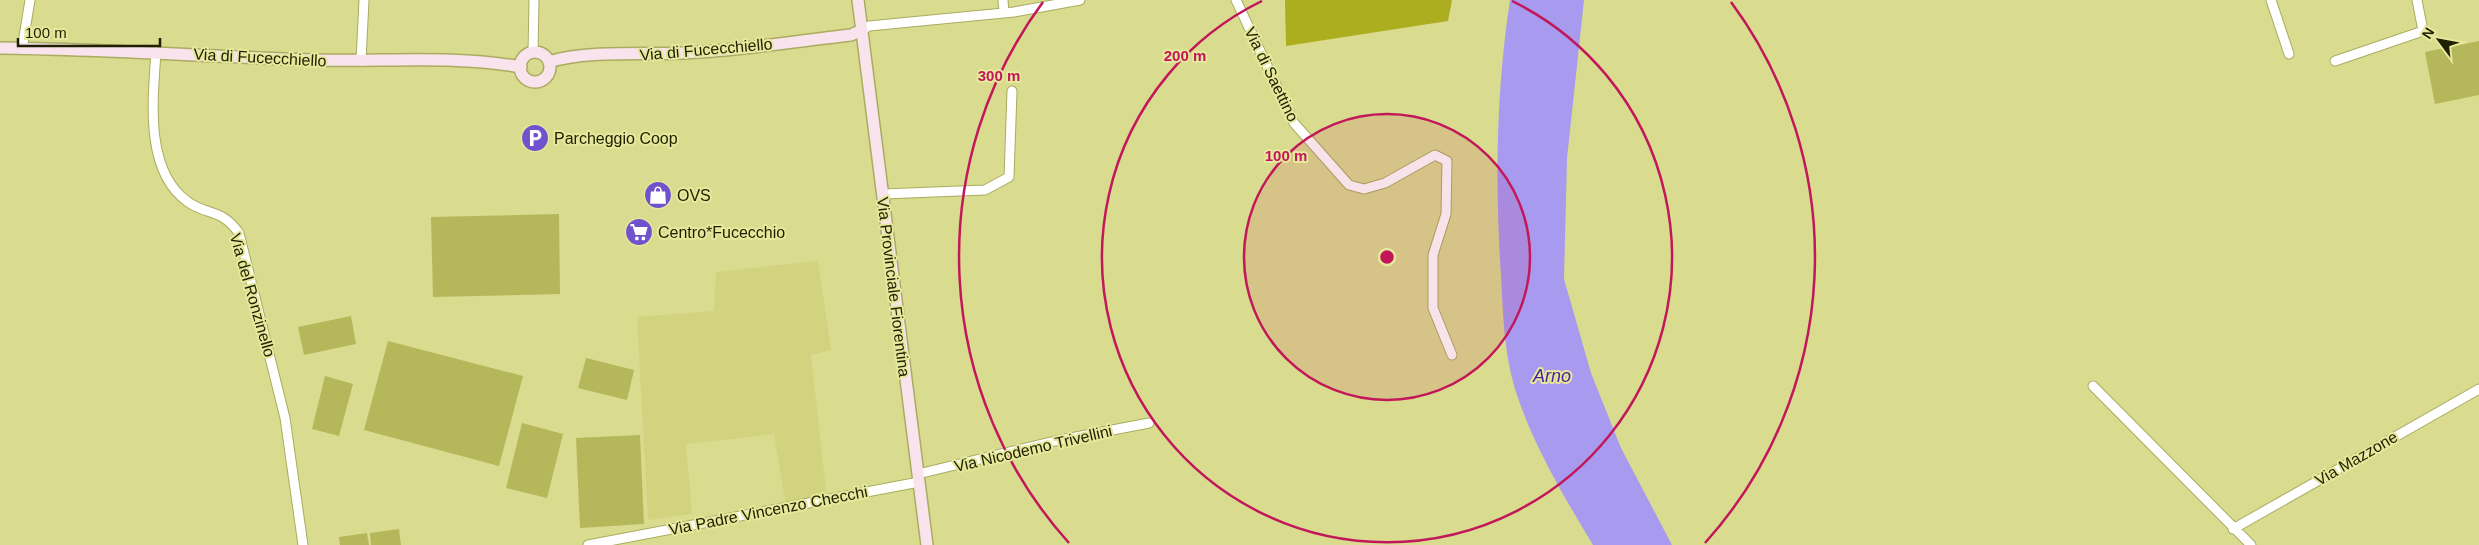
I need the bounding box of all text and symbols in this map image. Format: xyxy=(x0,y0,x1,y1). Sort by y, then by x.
scale bar xyxy=(18,15,160,47)
north arrow xyxy=(2414,15,2464,65)
text: 100 m xyxy=(25,24,67,41)
street label: Via di Saettino xyxy=(1241,24,1302,124)
text: N xyxy=(2419,25,2437,42)
street label: Via di Fucecchiello xyxy=(639,35,773,64)
street label: Via di Fucecchiello xyxy=(193,46,327,69)
text: 200 m xyxy=(1164,47,1206,64)
text: 300 m xyxy=(978,67,1020,84)
parking icon: Parcheggio Coop xyxy=(520,123,550,153)
place label: Parcheggio Coop xyxy=(554,130,678,147)
text: 100 m xyxy=(1265,147,1307,164)
shop icon: OVS xyxy=(643,180,673,210)
place label: OVS xyxy=(677,187,711,204)
street label: Via Provinciale Fiorentina xyxy=(874,196,913,378)
supermarket icon: Centro*Fucecchio xyxy=(624,217,654,247)
place label: Centro*Fucecchio xyxy=(658,224,785,241)
street label: Via del Ronzinello xyxy=(227,231,278,359)
centre of rings xyxy=(1378,248,1396,266)
water label: Arno xyxy=(1532,366,1571,386)
street label: Via Nicodemo Trivellini xyxy=(952,422,1114,475)
street label: Via Mazzone xyxy=(2312,428,2401,489)
street label: Via Padre Vincenzo Checchi xyxy=(667,483,869,538)

